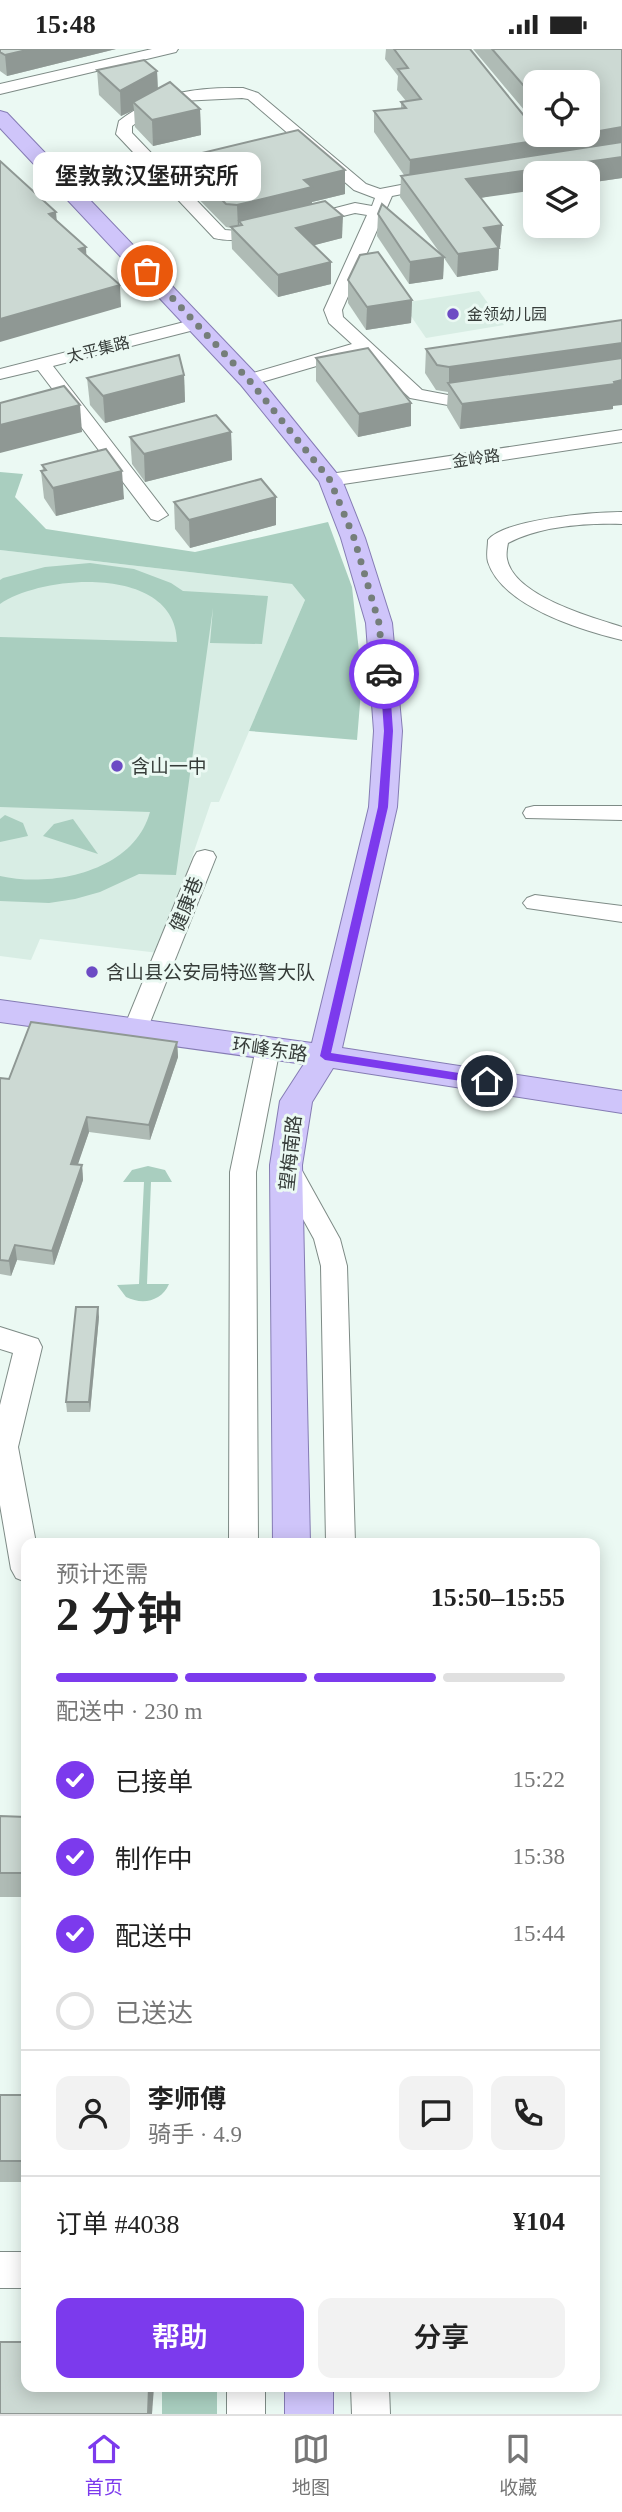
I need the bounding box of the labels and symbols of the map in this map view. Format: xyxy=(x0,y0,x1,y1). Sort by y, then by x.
callout: 堡敦敦汉堡研究所 xyxy=(33,152,261,201)
pin xyxy=(117,241,177,301)
marker: 金领幼儿园 xyxy=(445,306,461,322)
place label: 金领幼儿园 xyxy=(467,306,547,323)
street label: 太平集路 xyxy=(65,333,131,365)
street label: 金岭路 xyxy=(451,447,501,470)
courier xyxy=(349,639,419,709)
place label: 含山一中 xyxy=(131,756,207,777)
marker: 含山一中 xyxy=(109,758,125,774)
street label: 健康巷 xyxy=(166,874,207,935)
place label: 含山县公安局特巡警大队 xyxy=(106,962,315,983)
marker: 含山县公安局特巡警大队 xyxy=(84,964,100,980)
street label: 环峰东路 xyxy=(231,1034,309,1065)
pin xyxy=(457,1051,517,1111)
street label: 望梅南路 xyxy=(276,1114,305,1192)

